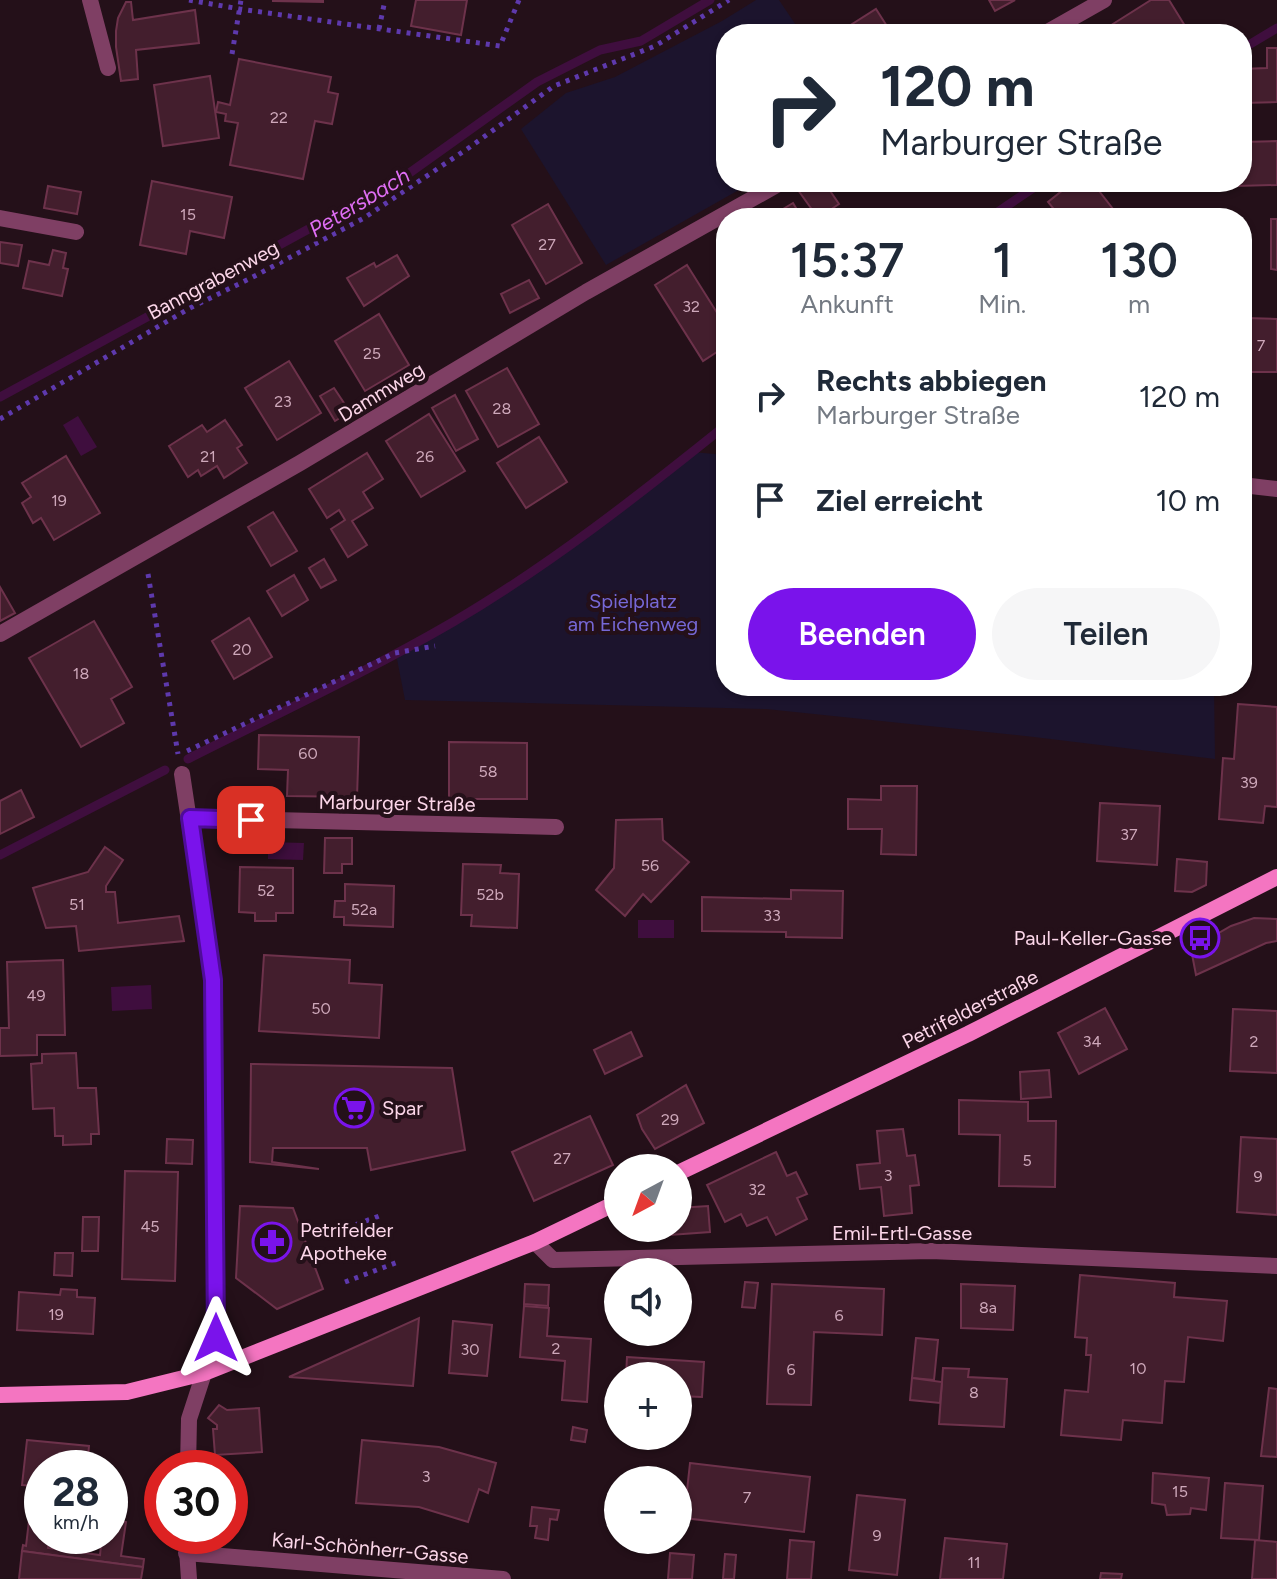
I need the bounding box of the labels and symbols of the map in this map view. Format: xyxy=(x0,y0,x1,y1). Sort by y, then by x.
house number: 22 xyxy=(270,108,288,127)
water label: Petersbach xyxy=(304,162,415,243)
house number: 15 xyxy=(180,205,196,224)
street label: Banngrabenweg xyxy=(143,235,283,325)
house number: 27 xyxy=(538,235,556,254)
house number: 32 xyxy=(682,297,700,316)
house number: 7 xyxy=(1257,336,1266,355)
house number: 25 xyxy=(363,344,381,363)
street label: Dammweg xyxy=(334,357,428,427)
house number: 23 xyxy=(274,392,292,411)
house number: 28 xyxy=(493,399,511,418)
house number: 21 xyxy=(200,447,216,466)
house number: 26 xyxy=(416,447,434,466)
house number: 19 xyxy=(51,491,67,510)
park label: Spielplatz am Eichenweg xyxy=(568,589,698,636)
house number: 20 xyxy=(232,640,252,659)
house number: 18 xyxy=(73,664,89,683)
house number: 60 xyxy=(298,744,318,763)
house number: 58 xyxy=(478,762,498,781)
house number: 39 xyxy=(1240,773,1258,792)
pin xyxy=(217,786,285,854)
street label: Marburger Straße xyxy=(318,790,476,816)
house number: 37 xyxy=(1120,825,1138,844)
house number: 56 xyxy=(641,856,659,875)
house number: 52 xyxy=(257,881,275,900)
house number: 52b xyxy=(476,885,504,904)
house number: 51 xyxy=(69,895,85,914)
house number: 52a xyxy=(351,900,377,919)
house number: 33 xyxy=(763,906,781,925)
bus stop icon: Paul-Keller-Gasse xyxy=(1179,917,1221,959)
place label: Paul-Keller-Gasse xyxy=(1014,926,1172,950)
street label: Petrifelderstraße xyxy=(898,964,1042,1054)
house number: 49 xyxy=(27,986,46,1005)
house number: 50 xyxy=(311,999,331,1018)
house number: 34 xyxy=(1083,1032,1101,1051)
house number: 2 xyxy=(1250,1032,1258,1051)
supermarket icon: Spar xyxy=(333,1087,375,1129)
place label: Spar xyxy=(382,1096,423,1120)
house number: 29 xyxy=(661,1110,679,1129)
house number: 27 xyxy=(553,1149,571,1168)
house number: 5 xyxy=(1022,1151,1032,1170)
north arrow xyxy=(604,1154,692,1242)
house number: 3 xyxy=(884,1166,892,1185)
house number: 9 xyxy=(1253,1167,1263,1186)
house number: 32 xyxy=(748,1180,766,1199)
house number: 45 xyxy=(140,1217,160,1236)
place label: Petrifelder Apotheke xyxy=(300,1218,394,1265)
pharmacy icon: Petrifelder Apotheke xyxy=(251,1221,293,1263)
street label: Emil-Ertl-Gasse xyxy=(832,1221,972,1245)
position arrow xyxy=(174,1296,258,1380)
house number: 8a xyxy=(979,1298,997,1317)
house number: 19 xyxy=(48,1305,64,1324)
house number: 6 xyxy=(834,1306,844,1325)
house number: 2 xyxy=(552,1339,560,1358)
house number: 30 xyxy=(461,1340,479,1359)
house number: 10 xyxy=(1130,1359,1146,1378)
house number: 6 xyxy=(786,1360,796,1379)
house number: 8 xyxy=(969,1383,979,1402)
speed limit sign: 30 xyxy=(144,1450,248,1554)
house number: 3 xyxy=(422,1467,430,1486)
house number: 15 xyxy=(1172,1482,1188,1501)
house number: 7 xyxy=(743,1488,752,1507)
house number: 9 xyxy=(872,1526,882,1545)
street label: Karl-Schönherr-Gasse xyxy=(271,1527,470,1569)
house number: 11 xyxy=(967,1553,981,1572)

